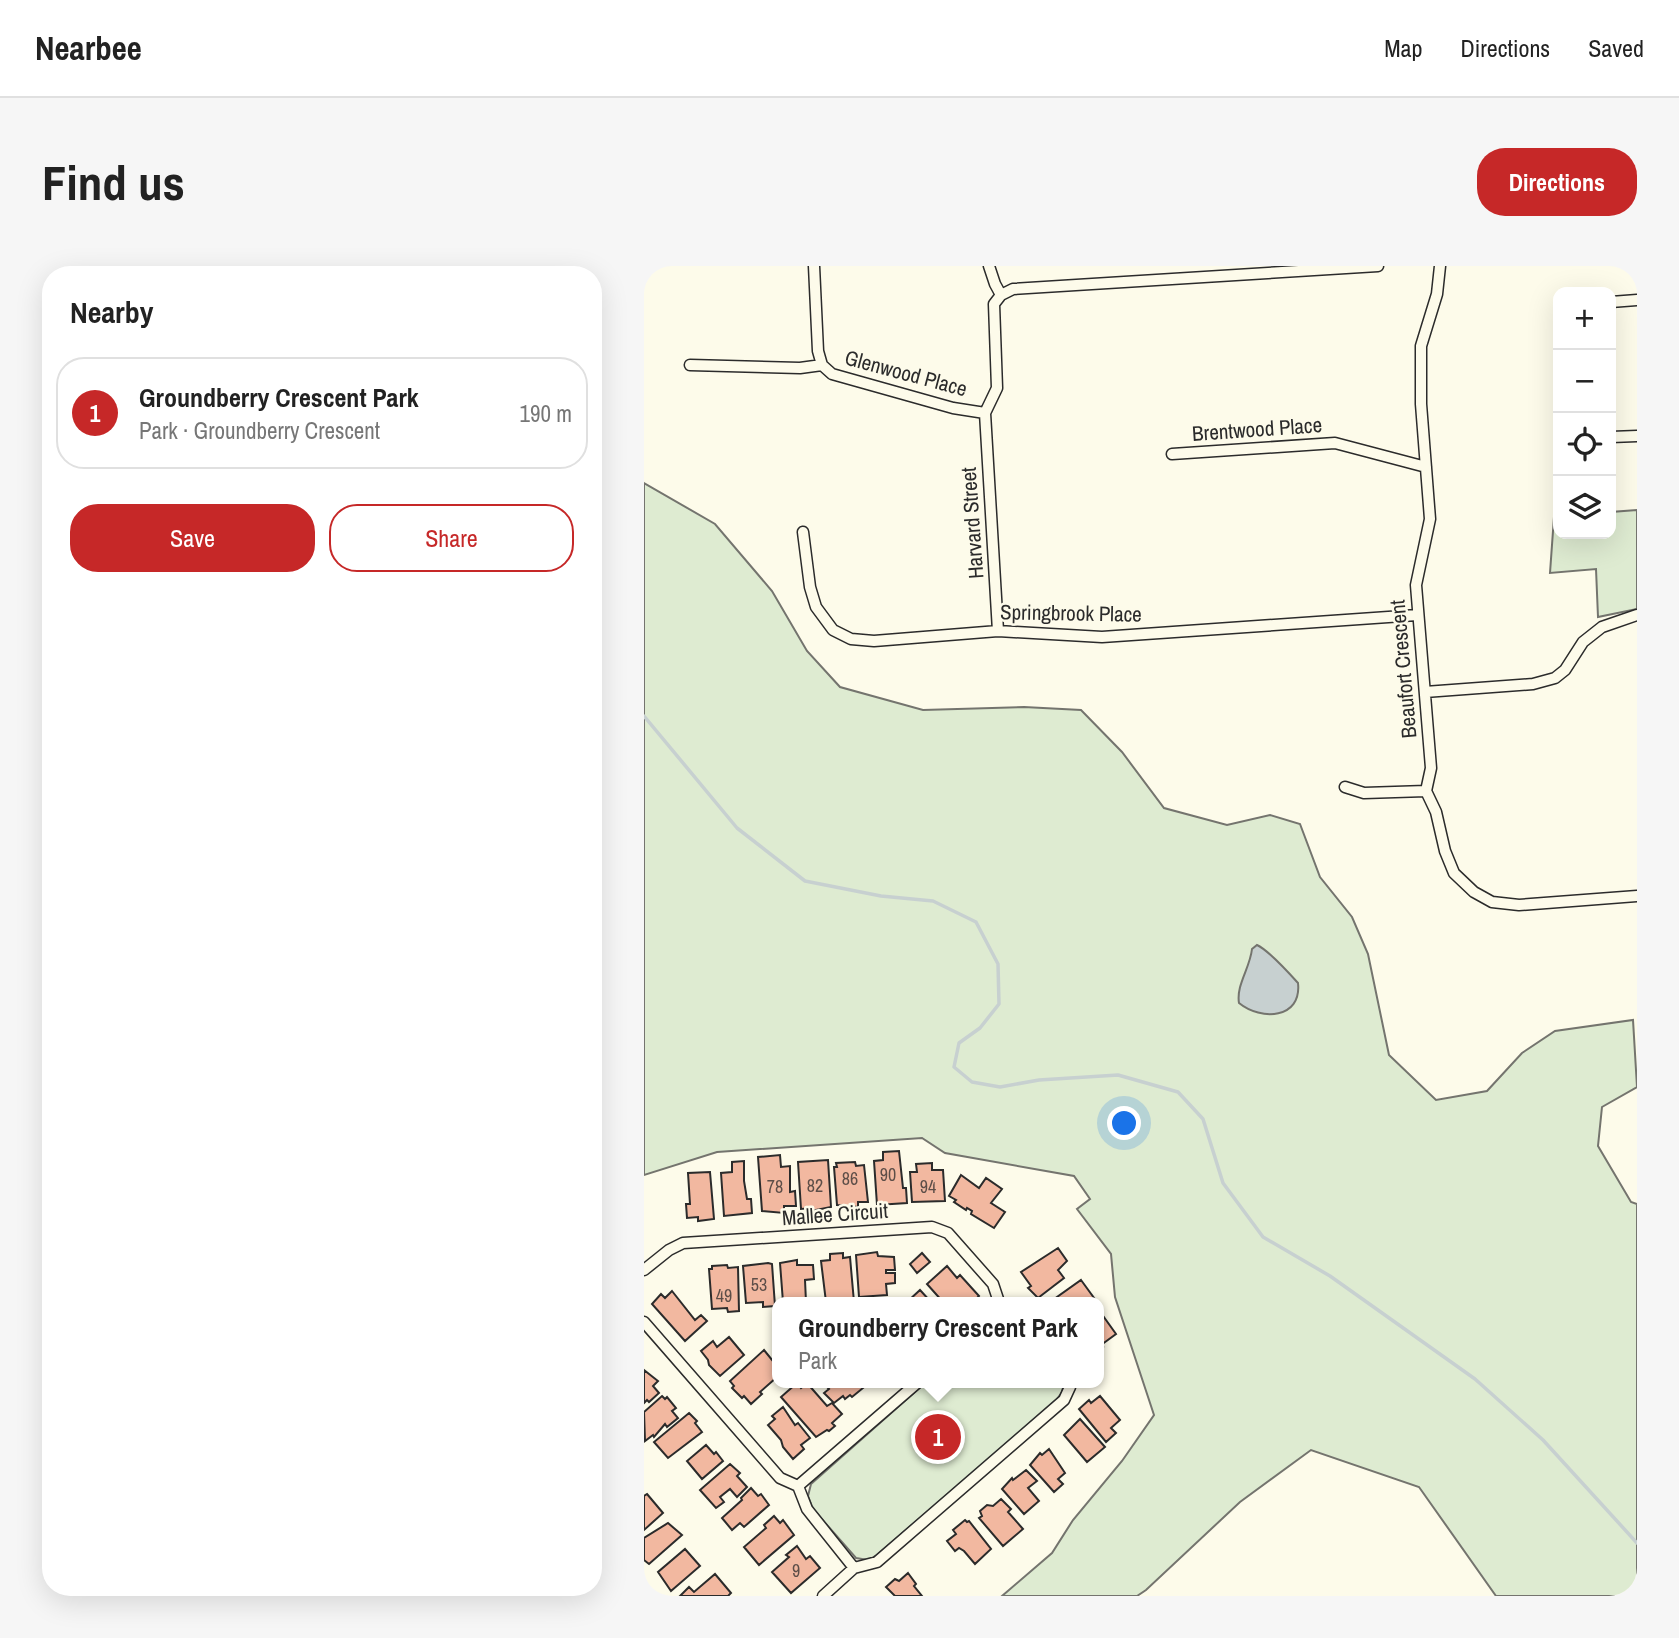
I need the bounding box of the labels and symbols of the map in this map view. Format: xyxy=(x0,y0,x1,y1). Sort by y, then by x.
street label: Glenwood Place xyxy=(842,343,970,403)
street label: Brentwood Place xyxy=(1191,410,1323,448)
street label: Harvard Street xyxy=(954,466,990,580)
street label: Springbrook Place xyxy=(1000,597,1142,629)
street label: Beaufort Crescent xyxy=(1382,598,1423,739)
your location xyxy=(1107,1106,1141,1140)
house number: 90 xyxy=(880,1162,896,1187)
house number: 86 xyxy=(842,1166,858,1191)
house number: 82 xyxy=(807,1173,823,1198)
house number: 78 xyxy=(767,1174,783,1199)
house number: 94 xyxy=(920,1174,936,1199)
street label: Mallee Circuit xyxy=(781,1196,889,1232)
house number: 53 xyxy=(751,1272,767,1297)
house number: 49 xyxy=(716,1283,732,1308)
pin: 1 xyxy=(915,1411,961,1463)
house number: 9 xyxy=(792,1558,800,1583)

